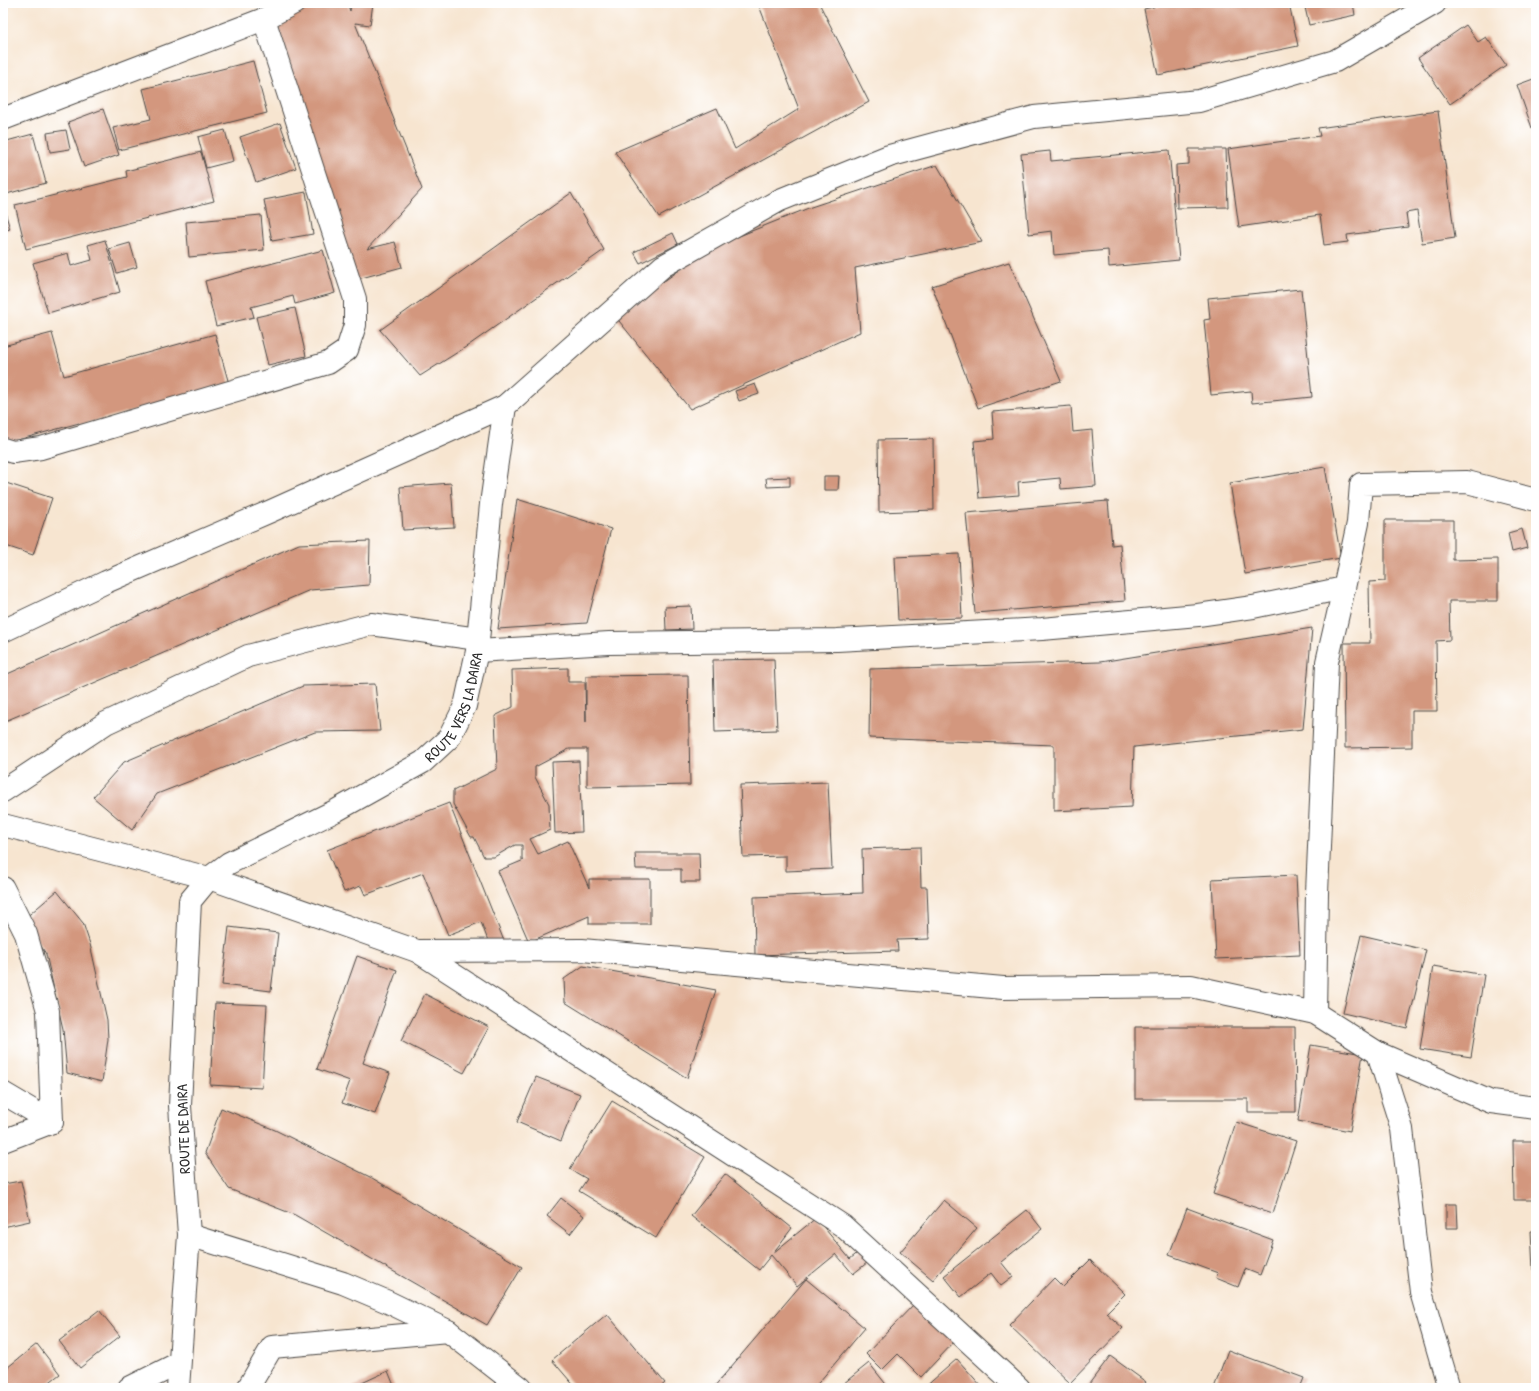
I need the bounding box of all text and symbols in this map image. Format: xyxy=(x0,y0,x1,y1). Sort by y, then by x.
street label: ROUTE VERS LA DAIRA xyxy=(419,649,487,766)
street label: ROUTE DE DAIRA xyxy=(171,1083,195,1174)

